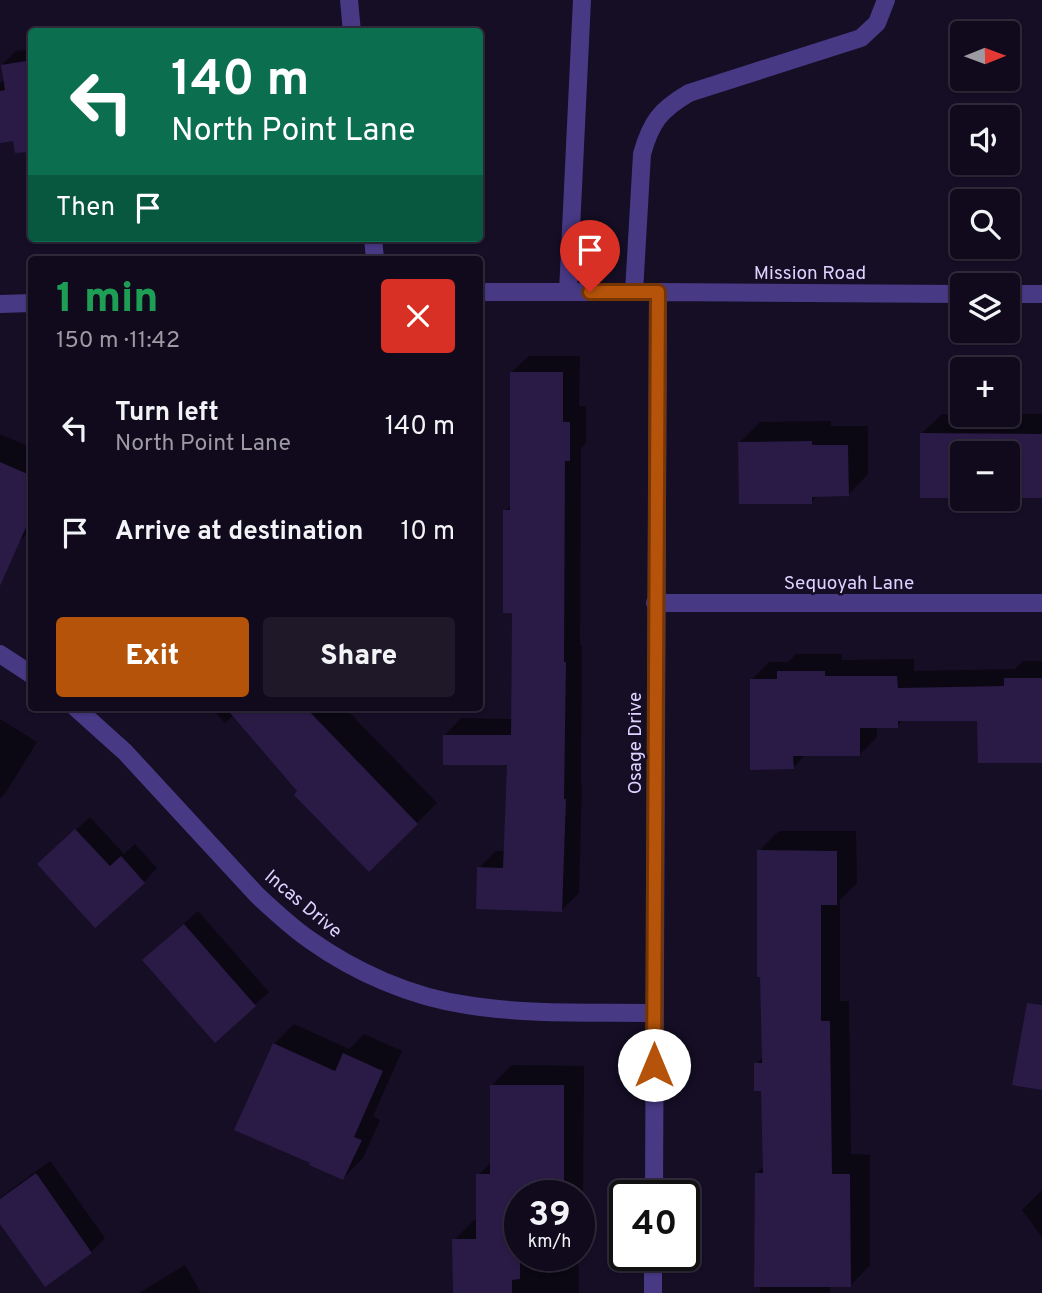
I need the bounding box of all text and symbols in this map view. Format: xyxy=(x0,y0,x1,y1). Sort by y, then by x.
north arrow xyxy=(950,21,1020,91)
map controls xyxy=(950,21,1020,511)
text: 140 m xyxy=(171,51,310,113)
icon: left xyxy=(56,56,147,147)
button: sound xyxy=(950,105,1020,175)
text: North Point Lane xyxy=(171,112,416,152)
icon: arrive xyxy=(129,189,167,227)
button: search xyxy=(950,189,1020,259)
text: Then xyxy=(56,192,115,225)
pin xyxy=(560,220,620,292)
icon: arrive xyxy=(571,231,609,269)
street label: Mission Road xyxy=(754,262,866,286)
button: layers xyxy=(950,273,1020,343)
text: 1 min xyxy=(56,274,159,327)
button: close xyxy=(381,279,455,353)
text: 150 m · 11:42 xyxy=(56,327,180,356)
button: + xyxy=(950,357,1020,427)
text: Turn left xyxy=(115,397,219,430)
icon: left xyxy=(56,409,94,447)
text: 140 m xyxy=(385,411,455,444)
text: North Point Lane xyxy=(115,430,291,459)
button: − xyxy=(950,441,1020,511)
icon: arrive xyxy=(56,514,94,552)
text: Arrive at destination xyxy=(115,516,363,549)
text: 10 m xyxy=(400,516,455,549)
street label: Sequoyah Lane xyxy=(784,572,914,596)
button: Exit xyxy=(56,617,249,697)
button: Share xyxy=(263,617,455,697)
street label: Osage Drive xyxy=(624,692,648,794)
street label: Incas Drive xyxy=(259,865,346,944)
position arrow xyxy=(617,1028,691,1102)
speed limit sign: 40 xyxy=(609,1180,700,1271)
text: 39 xyxy=(528,1194,571,1238)
text: km/h xyxy=(528,1231,571,1254)

